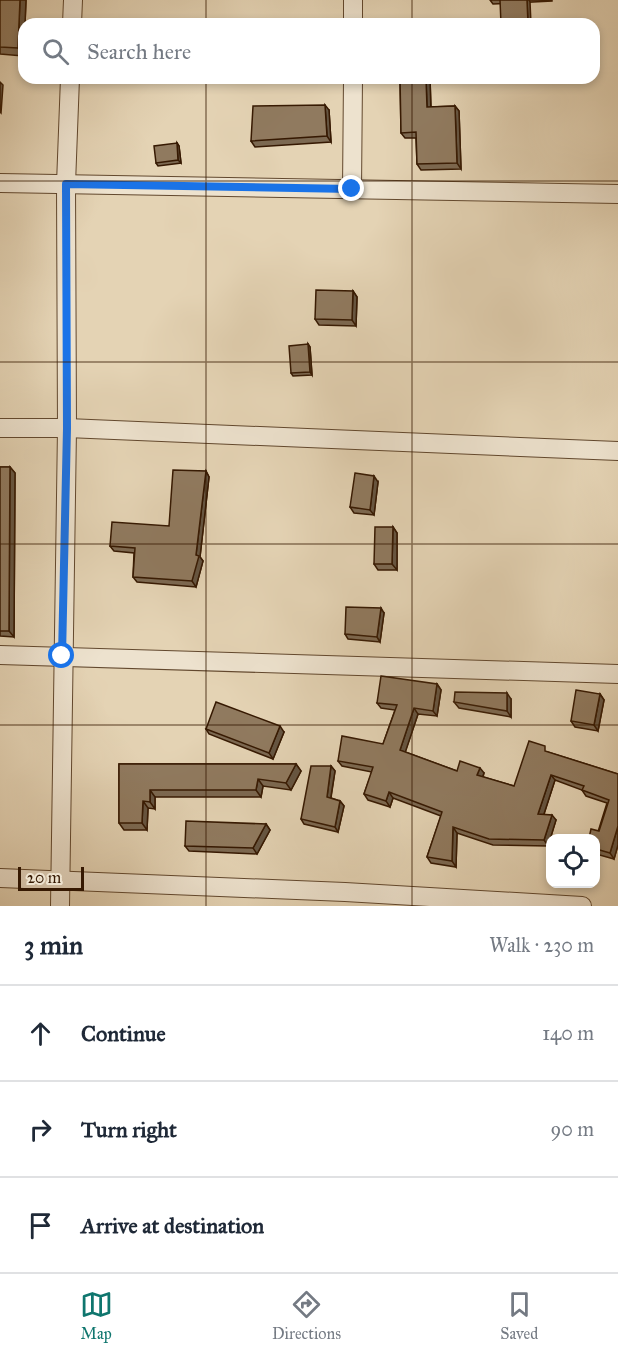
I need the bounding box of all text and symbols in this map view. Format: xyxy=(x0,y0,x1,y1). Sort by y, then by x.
search box xyxy=(18,18,600,84)
icon: search xyxy=(39,35,72,68)
text: Search here xyxy=(87,38,191,65)
route end xyxy=(338,175,364,201)
route start xyxy=(48,642,74,668)
map controls xyxy=(546,834,600,888)
button: locate xyxy=(546,834,600,888)
scale bar xyxy=(18,864,84,892)
text: 20 m xyxy=(27,868,61,887)
text: 3 min xyxy=(24,929,83,961)
text: Walk · 230 m xyxy=(489,933,594,957)
icon: ahead xyxy=(24,1017,57,1050)
text: Continue xyxy=(81,1020,166,1047)
text: 140 m xyxy=(542,1021,594,1045)
icon: right xyxy=(24,1113,57,1146)
text: Turn right xyxy=(81,1116,177,1143)
text: 90 m xyxy=(551,1117,594,1141)
icon: arrive xyxy=(24,1209,57,1242)
text: Arrive at destination xyxy=(81,1212,264,1239)
tab: Map xyxy=(80,1288,113,1343)
tab: Directions xyxy=(272,1288,341,1343)
tab: Saved xyxy=(500,1288,538,1343)

